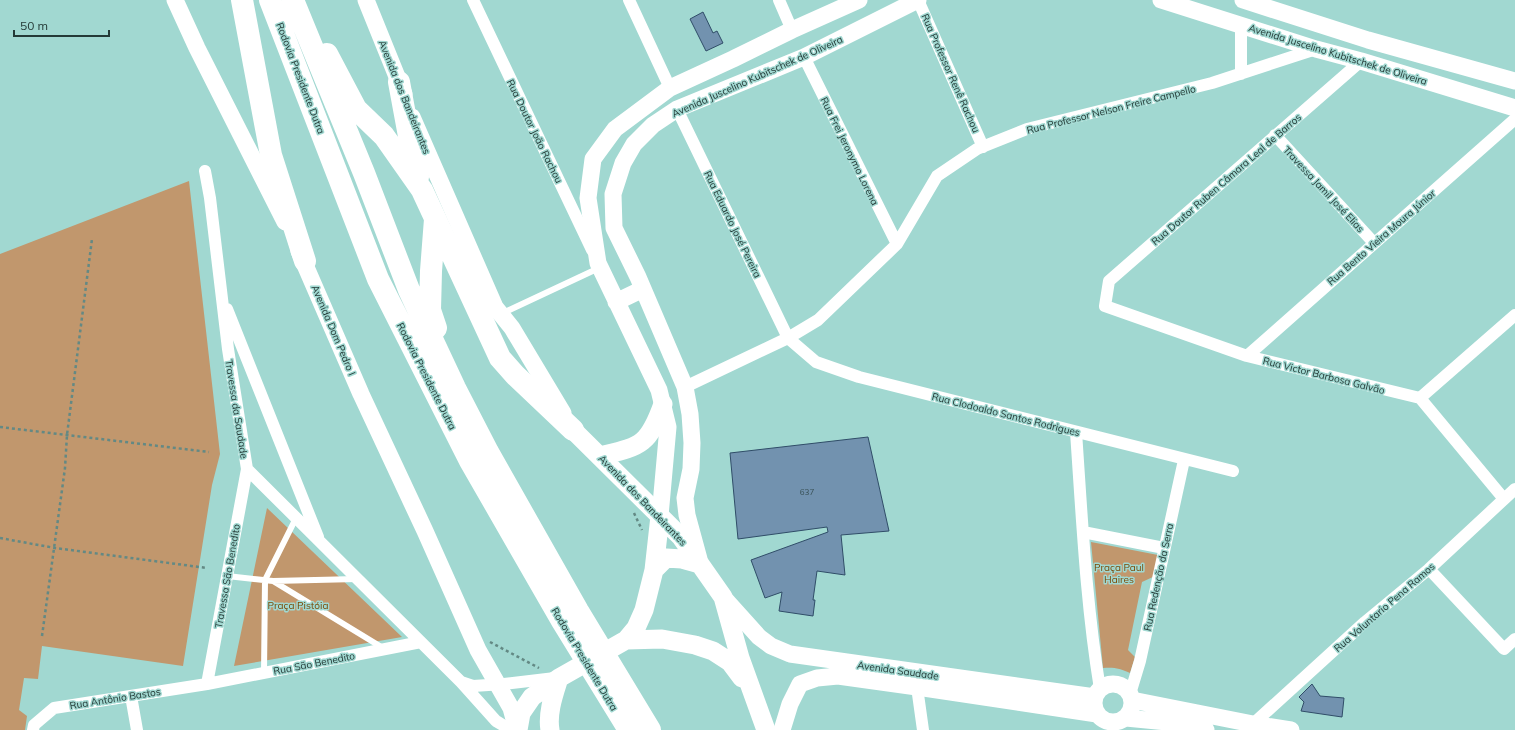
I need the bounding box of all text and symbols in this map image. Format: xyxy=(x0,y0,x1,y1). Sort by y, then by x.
scale bar xyxy=(14,12,109,38)
street label: Rua Professor Renê Rachou xyxy=(918,12,983,135)
text: 50 m xyxy=(20,18,48,33)
street label: Rodovia Presidente Dutra xyxy=(273,21,328,136)
street label: Avenida Juscelino Kubitschek de Oliveira xyxy=(1247,21,1429,88)
street label: Avenida Juscelino Kubitschek de Oliveira xyxy=(670,33,845,120)
street label: Avenida dos Bandeirantes xyxy=(376,38,433,156)
street label: Rua Doutor João Rachou xyxy=(504,77,565,185)
street label: Rua Professor Nelson Freire Campello xyxy=(1025,82,1197,137)
street label: Rua Frei Jeronymo Lorena xyxy=(818,95,881,208)
street label: Rua Doutor Ruben Câmara Leal de Barros xyxy=(1149,111,1304,248)
street label: Travessa Jamil José Elias xyxy=(1280,144,1367,235)
street label: Rua Eduardo José Pereira xyxy=(701,169,764,280)
street label: Rua Bento Vieira Moura Júnior xyxy=(1324,186,1438,288)
street label: Avenida Dom Pedro I xyxy=(309,283,359,378)
street label: Rodovia Presidente Dutra xyxy=(394,321,459,432)
street label: Rua Victor Barbosa Galvão xyxy=(1261,354,1387,397)
street label: Travessa da Saudade xyxy=(222,359,251,460)
street label: Rua Clodoaldo Santos Rodrigues xyxy=(930,390,1081,439)
street label: Avenida dos Bandeirantes xyxy=(596,452,690,549)
house number: 637 xyxy=(800,487,814,497)
street label: Rua Redenção da Serra xyxy=(1141,522,1176,632)
street label: Travessa São Benedito xyxy=(212,523,243,629)
street label: Rua Voluntario Pena Ramos xyxy=(1331,560,1438,655)
park label: Praça Paul Haires xyxy=(1094,561,1144,586)
park label: Praça Pistóia xyxy=(268,599,328,612)
street label: Rodovia Presidente Dutra xyxy=(549,605,621,713)
street label: Rua São Benedito xyxy=(272,649,356,678)
street label: Avenida Saudade xyxy=(856,658,939,683)
street label: Rua Antônio Bastos xyxy=(69,685,162,712)

